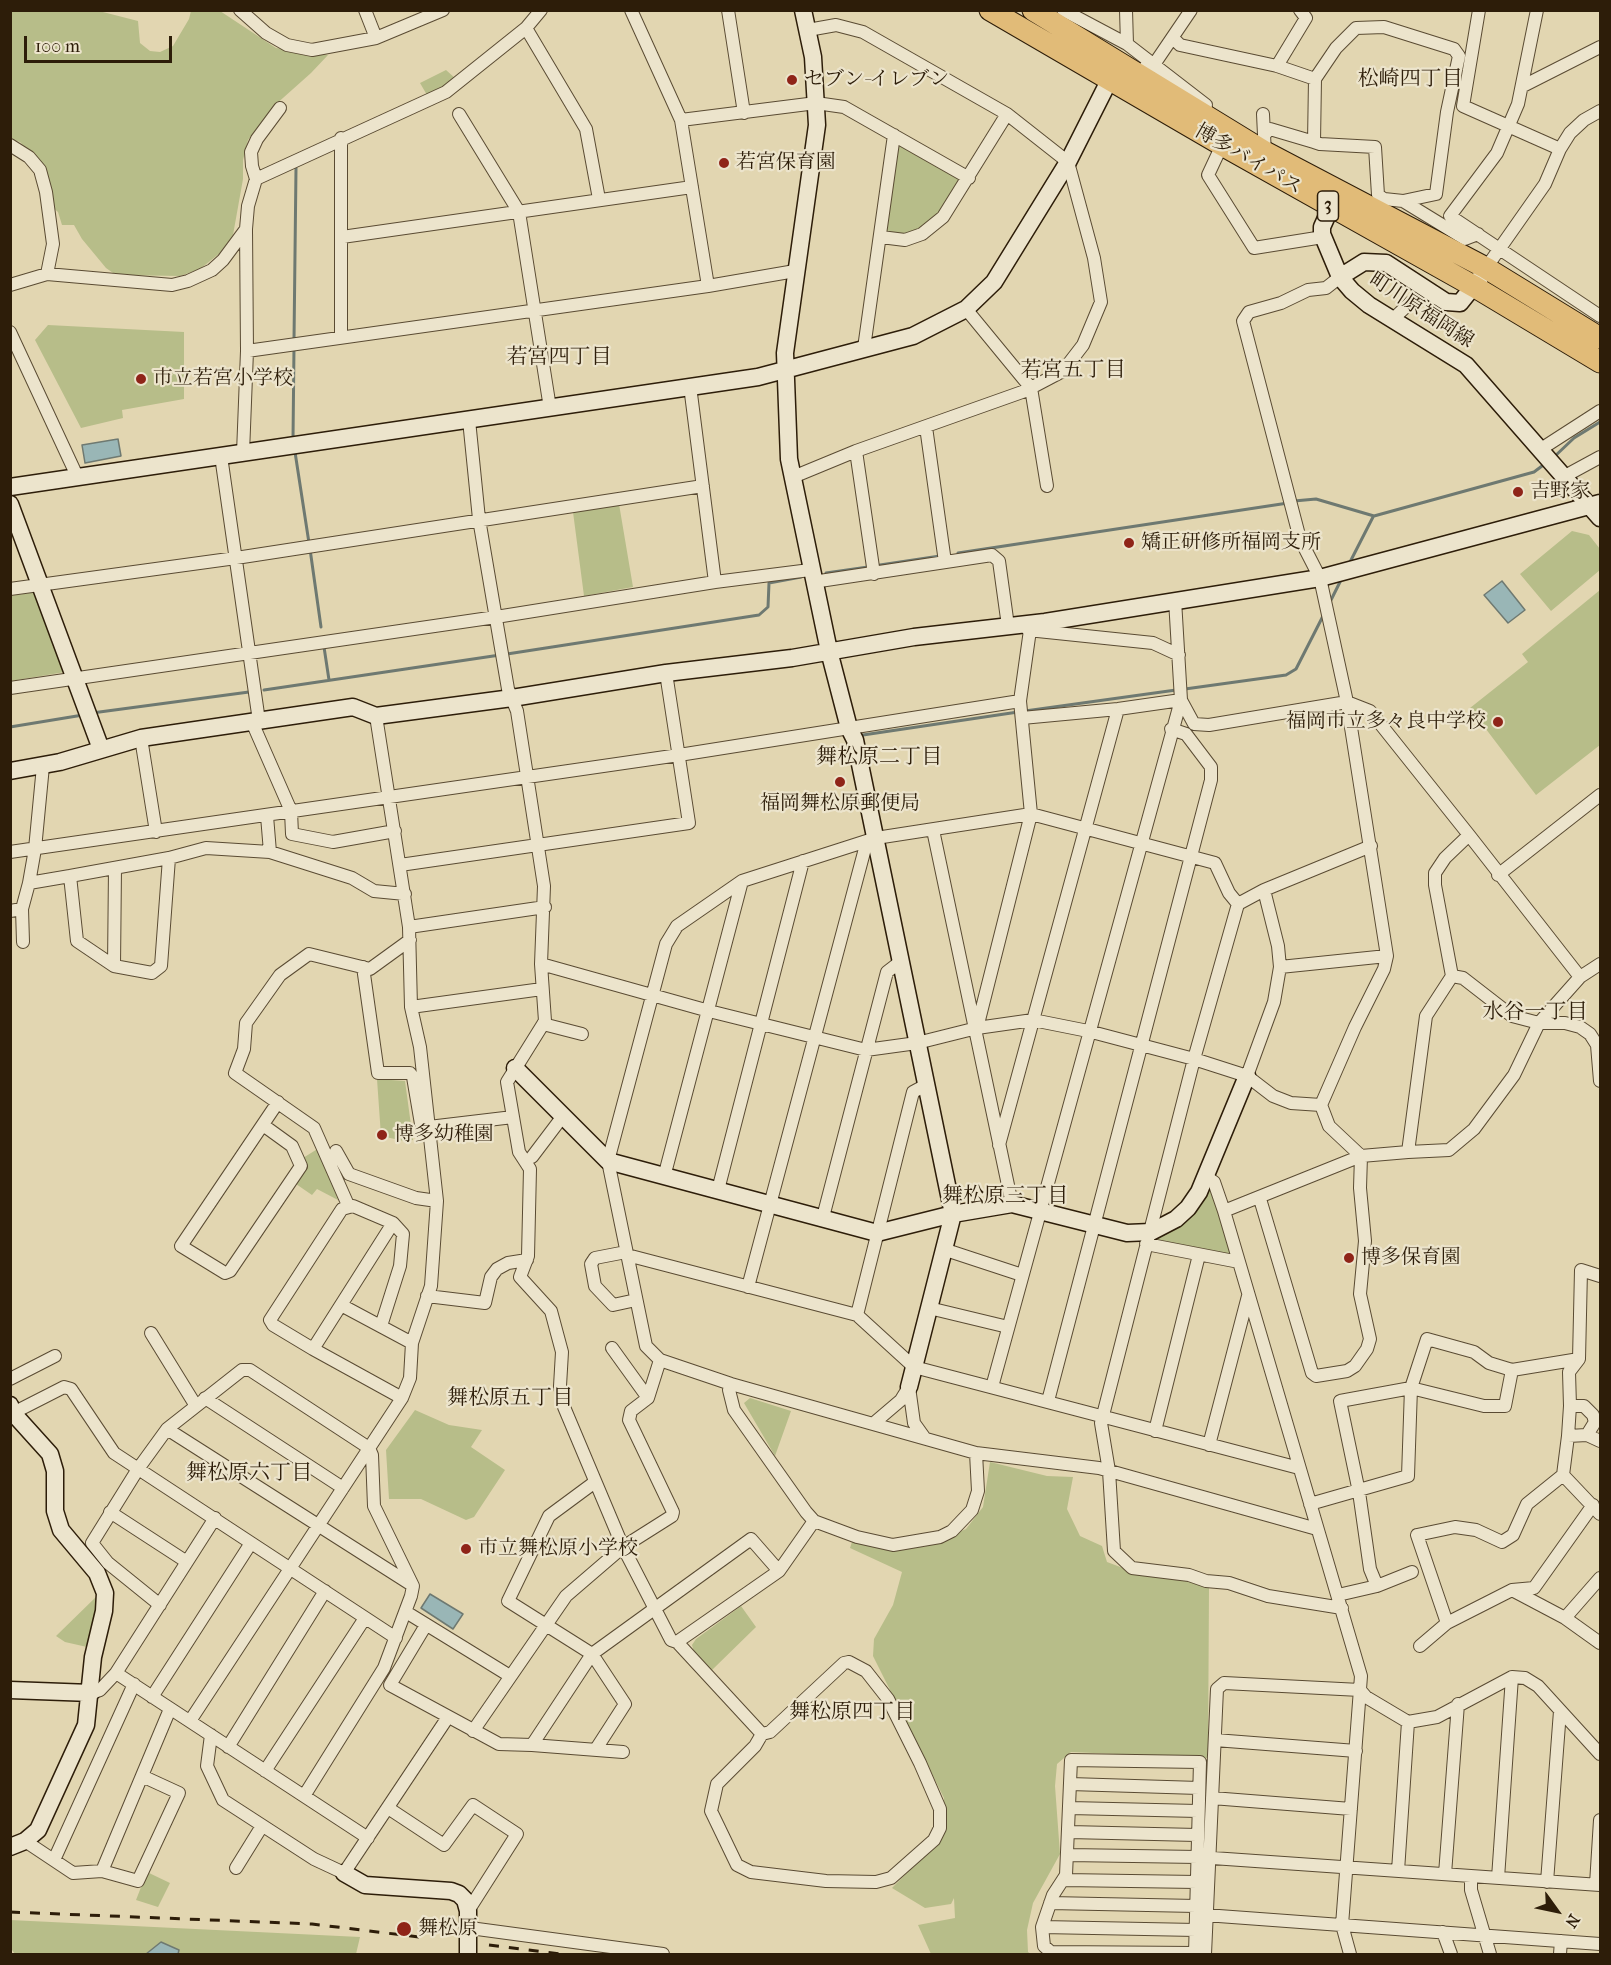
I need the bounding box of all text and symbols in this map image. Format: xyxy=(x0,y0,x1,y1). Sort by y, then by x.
scale bar xyxy=(27,24,176,62)
text: 100 m xyxy=(35,36,80,57)
district label: 松崎四丁目 xyxy=(1358,67,1462,93)
place label: セブン-イレブン xyxy=(804,68,949,92)
marker: セブン-イレブン xyxy=(785,73,799,87)
street label: 博多バイパス xyxy=(1190,120,1306,200)
place label: 若宮保育園 xyxy=(736,151,836,175)
marker: 若宮保育園 xyxy=(717,156,731,170)
road number: 3 xyxy=(1318,191,1338,221)
street label: 町川原福岡線 xyxy=(1364,268,1478,354)
district label: 若宮四丁目 xyxy=(507,345,611,371)
district label: 若宮五丁目 xyxy=(1021,358,1125,384)
place label: 市立若宮小学校 xyxy=(153,367,293,391)
marker: 市立若宮小学校 xyxy=(134,372,148,386)
place label: 吉野家 xyxy=(1530,480,1590,504)
marker: 吉野家 xyxy=(1511,485,1525,499)
place label: 矯正研修所福岡支所 xyxy=(1141,531,1321,555)
marker: 矯正研修所福岡支所 xyxy=(1122,536,1136,550)
place label: 福岡市立多々良中学校 xyxy=(1286,710,1486,734)
marker: 福岡市立多々良中学校 xyxy=(1491,715,1505,729)
district label: 舞松原二丁目 xyxy=(816,745,942,771)
marker: 福岡舞松原郵便局 xyxy=(833,775,847,789)
place label: 福岡舞松原郵便局 xyxy=(760,792,920,816)
district label: 水谷一丁目 xyxy=(1483,1000,1587,1026)
place label: 博多幼稚園 xyxy=(394,1123,494,1147)
marker: 博多幼稚園 xyxy=(375,1128,389,1142)
district label: 舞松原三丁目 xyxy=(942,1184,1068,1210)
place label: 博多保育園 xyxy=(1361,1246,1461,1270)
marker: 博多保育園 xyxy=(1342,1251,1356,1265)
district label: 舞松原五丁目 xyxy=(447,1386,573,1412)
district label: 舞松原六丁目 xyxy=(186,1461,312,1487)
place label: 市立舞松原小学校 xyxy=(478,1537,638,1561)
marker: 市立舞松原小学校 xyxy=(459,1542,473,1556)
district label: 舞松原四丁目 xyxy=(789,1700,915,1726)
north arrow xyxy=(1527,1881,1587,1941)
text: N xyxy=(1561,1911,1584,1931)
place label: 舞松原 xyxy=(418,1917,478,1941)
marker: 舞松原 xyxy=(395,1920,413,1938)

